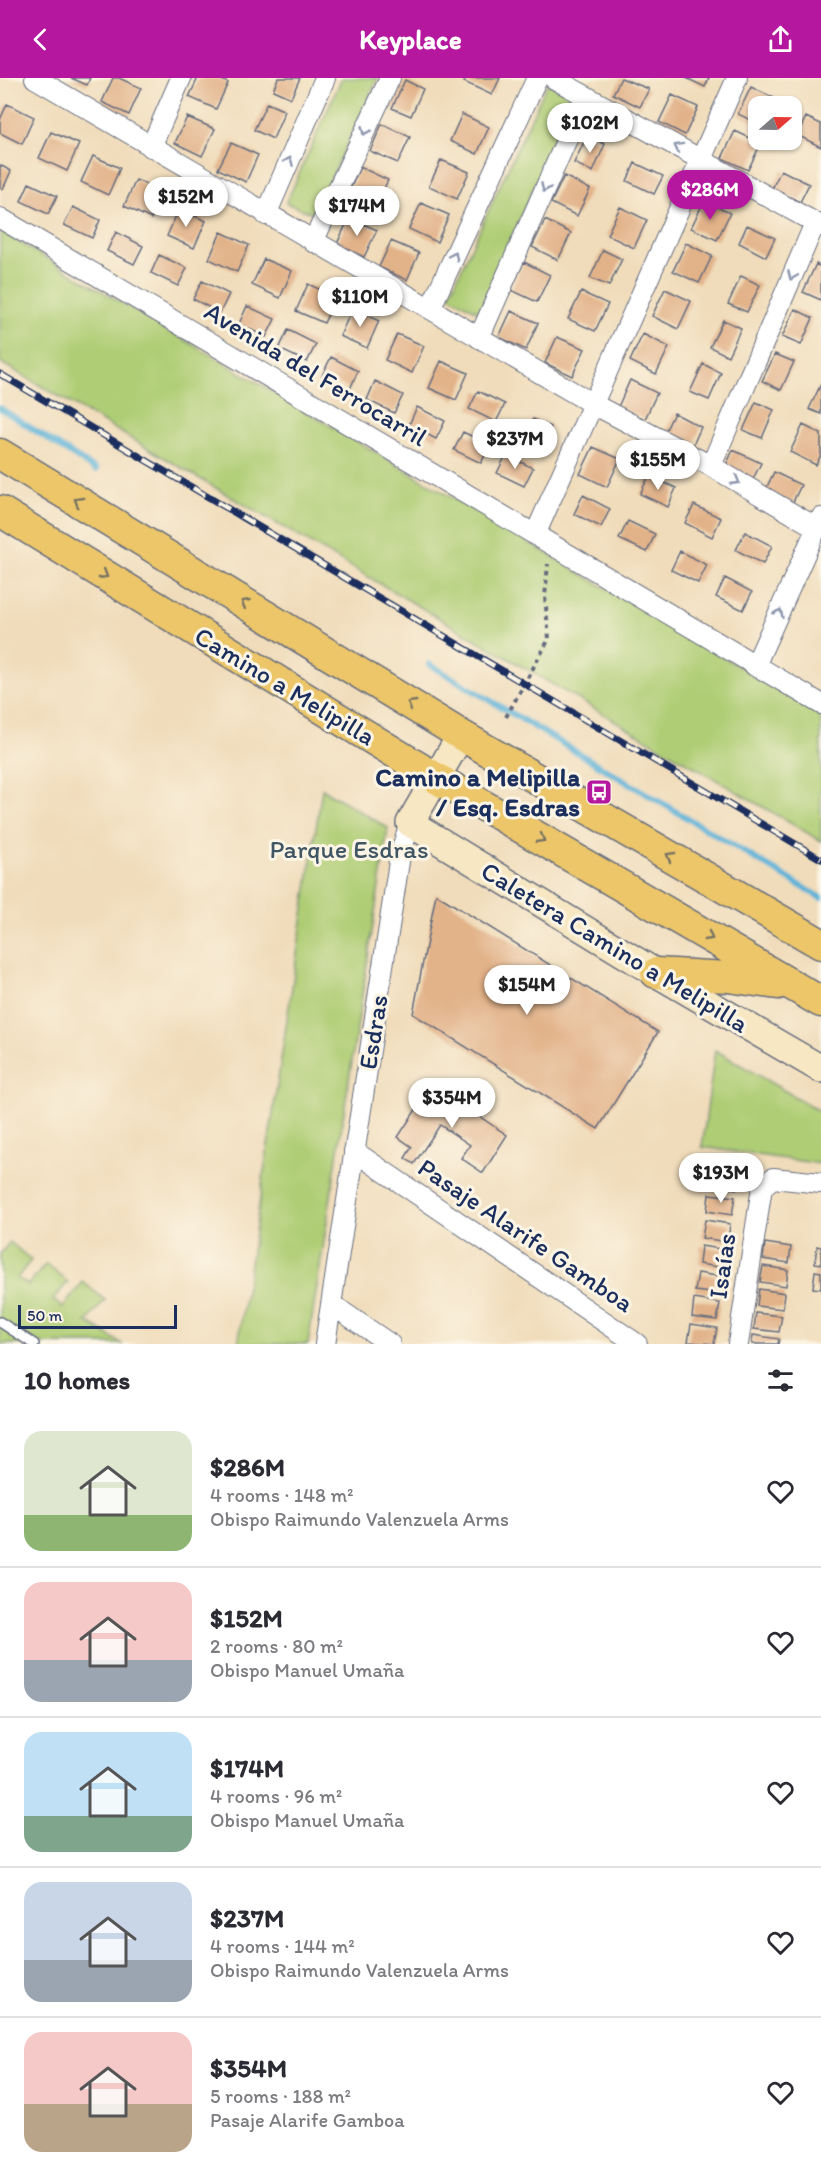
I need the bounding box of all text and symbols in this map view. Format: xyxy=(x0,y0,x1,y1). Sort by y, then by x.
icon: back xyxy=(24,23,57,56)
text: Keyplace xyxy=(359,23,462,56)
icon: share xyxy=(764,23,797,56)
north arrow xyxy=(748,96,802,150)
map controls xyxy=(748,96,802,150)
pin: $102M xyxy=(548,103,632,154)
text: $102M xyxy=(561,110,619,134)
one-way arrow xyxy=(361,124,373,135)
one-way arrow xyxy=(674,143,684,154)
one-way arrow xyxy=(282,156,294,167)
pin: $286M xyxy=(668,170,752,221)
pin: $152M xyxy=(144,177,228,228)
text: $286M xyxy=(681,177,739,201)
one-way arrow xyxy=(541,182,553,193)
text: $152M xyxy=(158,184,214,208)
pin: $174M xyxy=(315,186,399,237)
text: $174M xyxy=(328,193,386,217)
one-way arrow xyxy=(447,251,459,262)
one-way arrow xyxy=(787,270,799,281)
pin: $110M xyxy=(318,277,402,328)
text: $110M xyxy=(332,284,388,308)
street label: Avenida del Ferrocarril xyxy=(199,295,433,453)
pin: $237M xyxy=(473,419,557,470)
text: $237M xyxy=(486,426,544,450)
pin: $155M xyxy=(616,440,700,491)
text: $155M xyxy=(630,447,686,471)
one-way arrow xyxy=(730,474,741,486)
one-way arrow xyxy=(74,497,84,509)
one-way arrow xyxy=(98,567,108,579)
one-way arrow xyxy=(241,598,251,610)
one-way arrow xyxy=(772,608,784,619)
street label: Camino a Melipilla xyxy=(189,620,381,753)
one-way arrow xyxy=(407,700,417,712)
place label: Camino a Melipilla / Esq. Esdras xyxy=(375,761,580,823)
bus stop icon: Camino a Melipilla / Esq. Esdras xyxy=(584,777,614,807)
one-way arrow xyxy=(535,831,545,843)
park label: Parque Esdras xyxy=(269,833,429,865)
one-way arrow xyxy=(666,852,676,863)
street label: Caletera Camino a Melipilla xyxy=(475,854,755,1040)
one-way arrow xyxy=(703,930,713,941)
pin: $154M xyxy=(485,965,569,1016)
text: $154M xyxy=(498,972,556,996)
street label: Esdras xyxy=(351,992,395,1072)
pin: $354M xyxy=(410,1078,494,1129)
text: $354M xyxy=(422,1085,482,1109)
street label: Pasaje Alarife Gamboa xyxy=(412,1151,640,1319)
pin: $193M xyxy=(679,1153,763,1204)
text: $193M xyxy=(693,1160,749,1184)
street label: Isaías xyxy=(702,1231,742,1301)
scale bar xyxy=(18,1302,177,1330)
text: 50 m xyxy=(27,1306,62,1325)
text: 10 homes xyxy=(24,1364,130,1396)
icon: filters xyxy=(764,1364,797,1397)
text: $286M xyxy=(210,1451,285,1483)
icon: home xyxy=(72,1455,144,1527)
icon: heart xyxy=(764,1475,797,1508)
text: 4 rooms · 148 m² xyxy=(210,1483,354,1507)
text: Obispo Raimundo Valenzuela Arms xyxy=(210,1507,509,1531)
text: $152M xyxy=(210,1602,283,1634)
icon: home xyxy=(72,1606,144,1678)
icon: heart xyxy=(764,1626,797,1659)
text: 2 rooms · 80 m² xyxy=(210,1634,343,1658)
text: Obispo Manuel Umaña xyxy=(210,1658,404,1682)
text: $174M xyxy=(210,1752,284,1784)
icon: home xyxy=(72,1756,144,1828)
icon: heart xyxy=(764,1776,797,1809)
text: 4 rooms · 96 m² xyxy=(210,1784,342,1808)
text: Obispo Manuel Umaña xyxy=(210,1808,404,1832)
text: $237M xyxy=(210,1902,284,1934)
icon: home xyxy=(72,1906,144,1978)
icon: heart xyxy=(764,1926,797,1959)
text: 4 rooms · 144 m² xyxy=(210,1934,355,1958)
text: Obispo Raimundo Valenzuela Arms xyxy=(210,1958,509,1982)
text: $354M xyxy=(210,2052,287,2084)
icon: home xyxy=(72,2056,144,2128)
icon: heart xyxy=(764,2076,797,2109)
text: 5 rooms · 188 m² xyxy=(210,2084,351,2108)
text: Pasaje Alarife Gamboa xyxy=(210,2108,405,2132)

